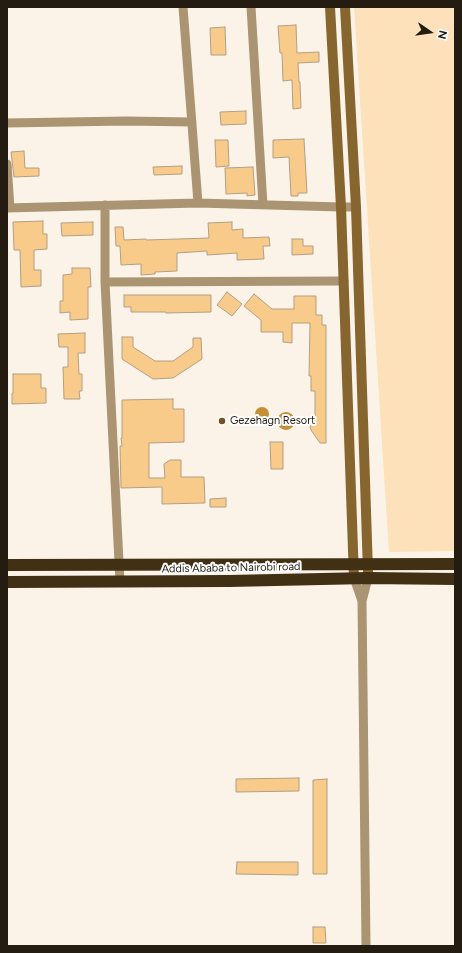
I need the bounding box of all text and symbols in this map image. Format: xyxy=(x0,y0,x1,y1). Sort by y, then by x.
north arrow xyxy=(410,12,450,52)
text: N xyxy=(435,29,449,40)
place label: Gezehagn Resort xyxy=(230,414,315,428)
marker: Gezehagn Resort xyxy=(217,416,227,426)
street label: Addis Ababa to Nairobi road xyxy=(161,560,301,576)

